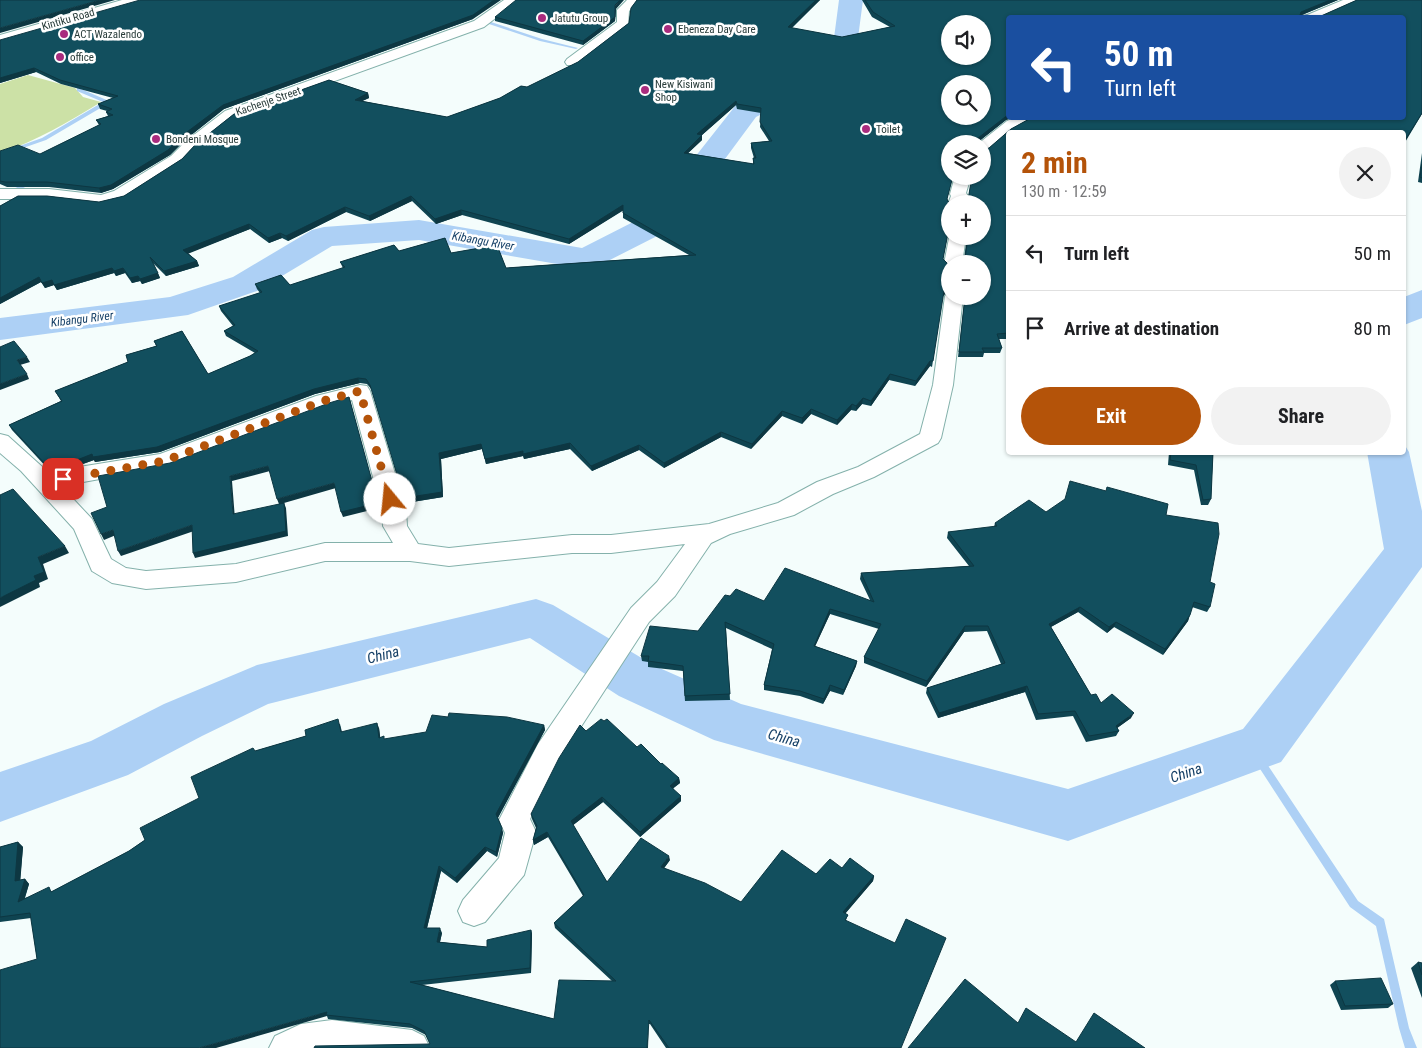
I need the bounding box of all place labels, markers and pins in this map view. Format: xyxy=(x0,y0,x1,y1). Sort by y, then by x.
marker: Jatutu Group xyxy=(536,12,548,24)
place label: Jatutu Group xyxy=(552,12,608,25)
marker: Ebeneza Day Care xyxy=(662,23,674,35)
place label: Ebeneza Day Care xyxy=(678,23,756,36)
marker: ACT Wazalendo xyxy=(58,28,70,40)
place label: ACT Wazalendo xyxy=(74,28,142,41)
marker: office xyxy=(54,51,66,63)
place label: office xyxy=(70,51,94,64)
place label: New Kisiwani Shop xyxy=(655,78,713,104)
marker: New Kisiwani Shop xyxy=(639,84,651,96)
marker: Toilet xyxy=(860,123,872,135)
place label: Toilet xyxy=(876,123,900,136)
marker: Bondeni Mosque xyxy=(150,133,162,145)
place label: Bondeni Mosque xyxy=(166,133,239,146)
pin xyxy=(42,458,84,500)

